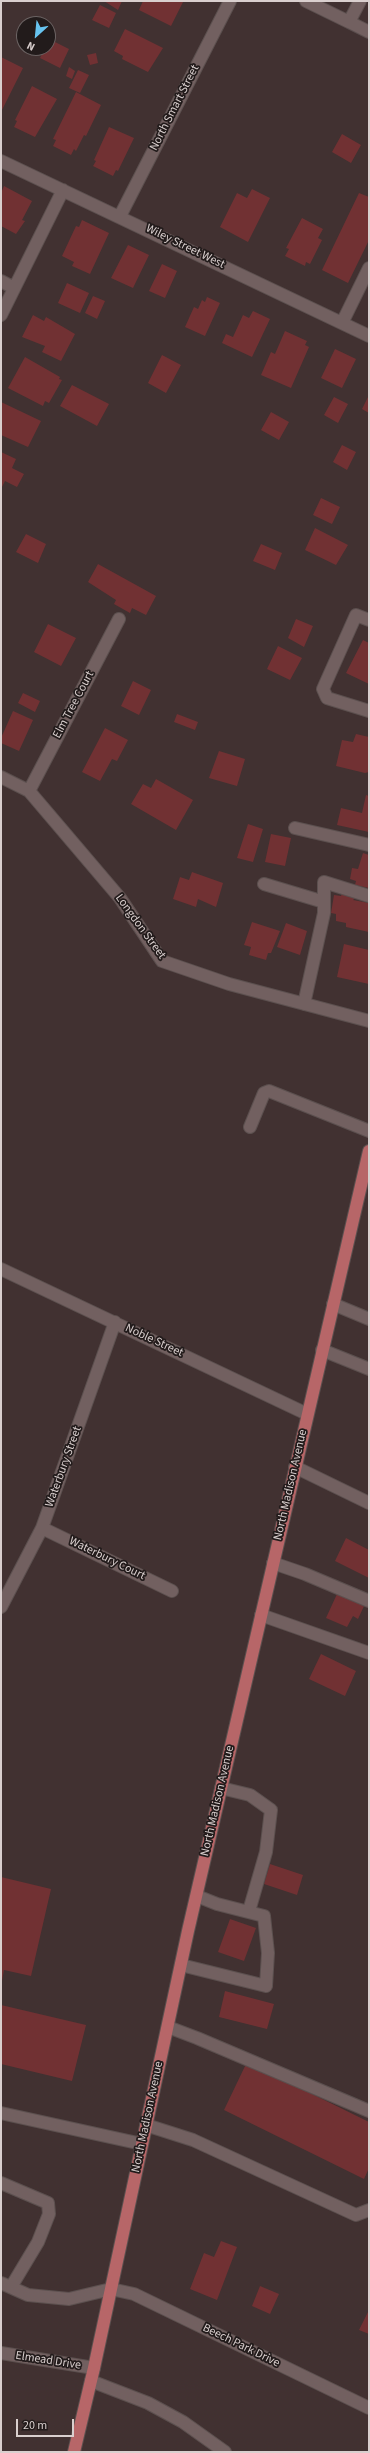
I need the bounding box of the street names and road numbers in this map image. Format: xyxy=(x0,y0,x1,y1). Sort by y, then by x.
street label: North Smart Street xyxy=(147,63,203,153)
street label: Wiley Street West xyxy=(143,222,227,272)
street label: Elm Tree Court xyxy=(50,669,98,741)
street label: Longdon Street xyxy=(112,892,168,962)
street label: Noble Street xyxy=(123,1321,185,1361)
street label: Waterbury Street xyxy=(43,1425,85,1509)
street label: North Madison Avenue xyxy=(271,1428,311,1542)
street label: Waterbury Court xyxy=(67,1534,147,1584)
street label: North Madison Avenue xyxy=(198,1744,238,1858)
street label: North Madison Avenue xyxy=(129,2060,167,2174)
street label: Beech Park Drive xyxy=(200,2321,282,2371)
street label: Elmead Drive xyxy=(14,2349,82,2373)

